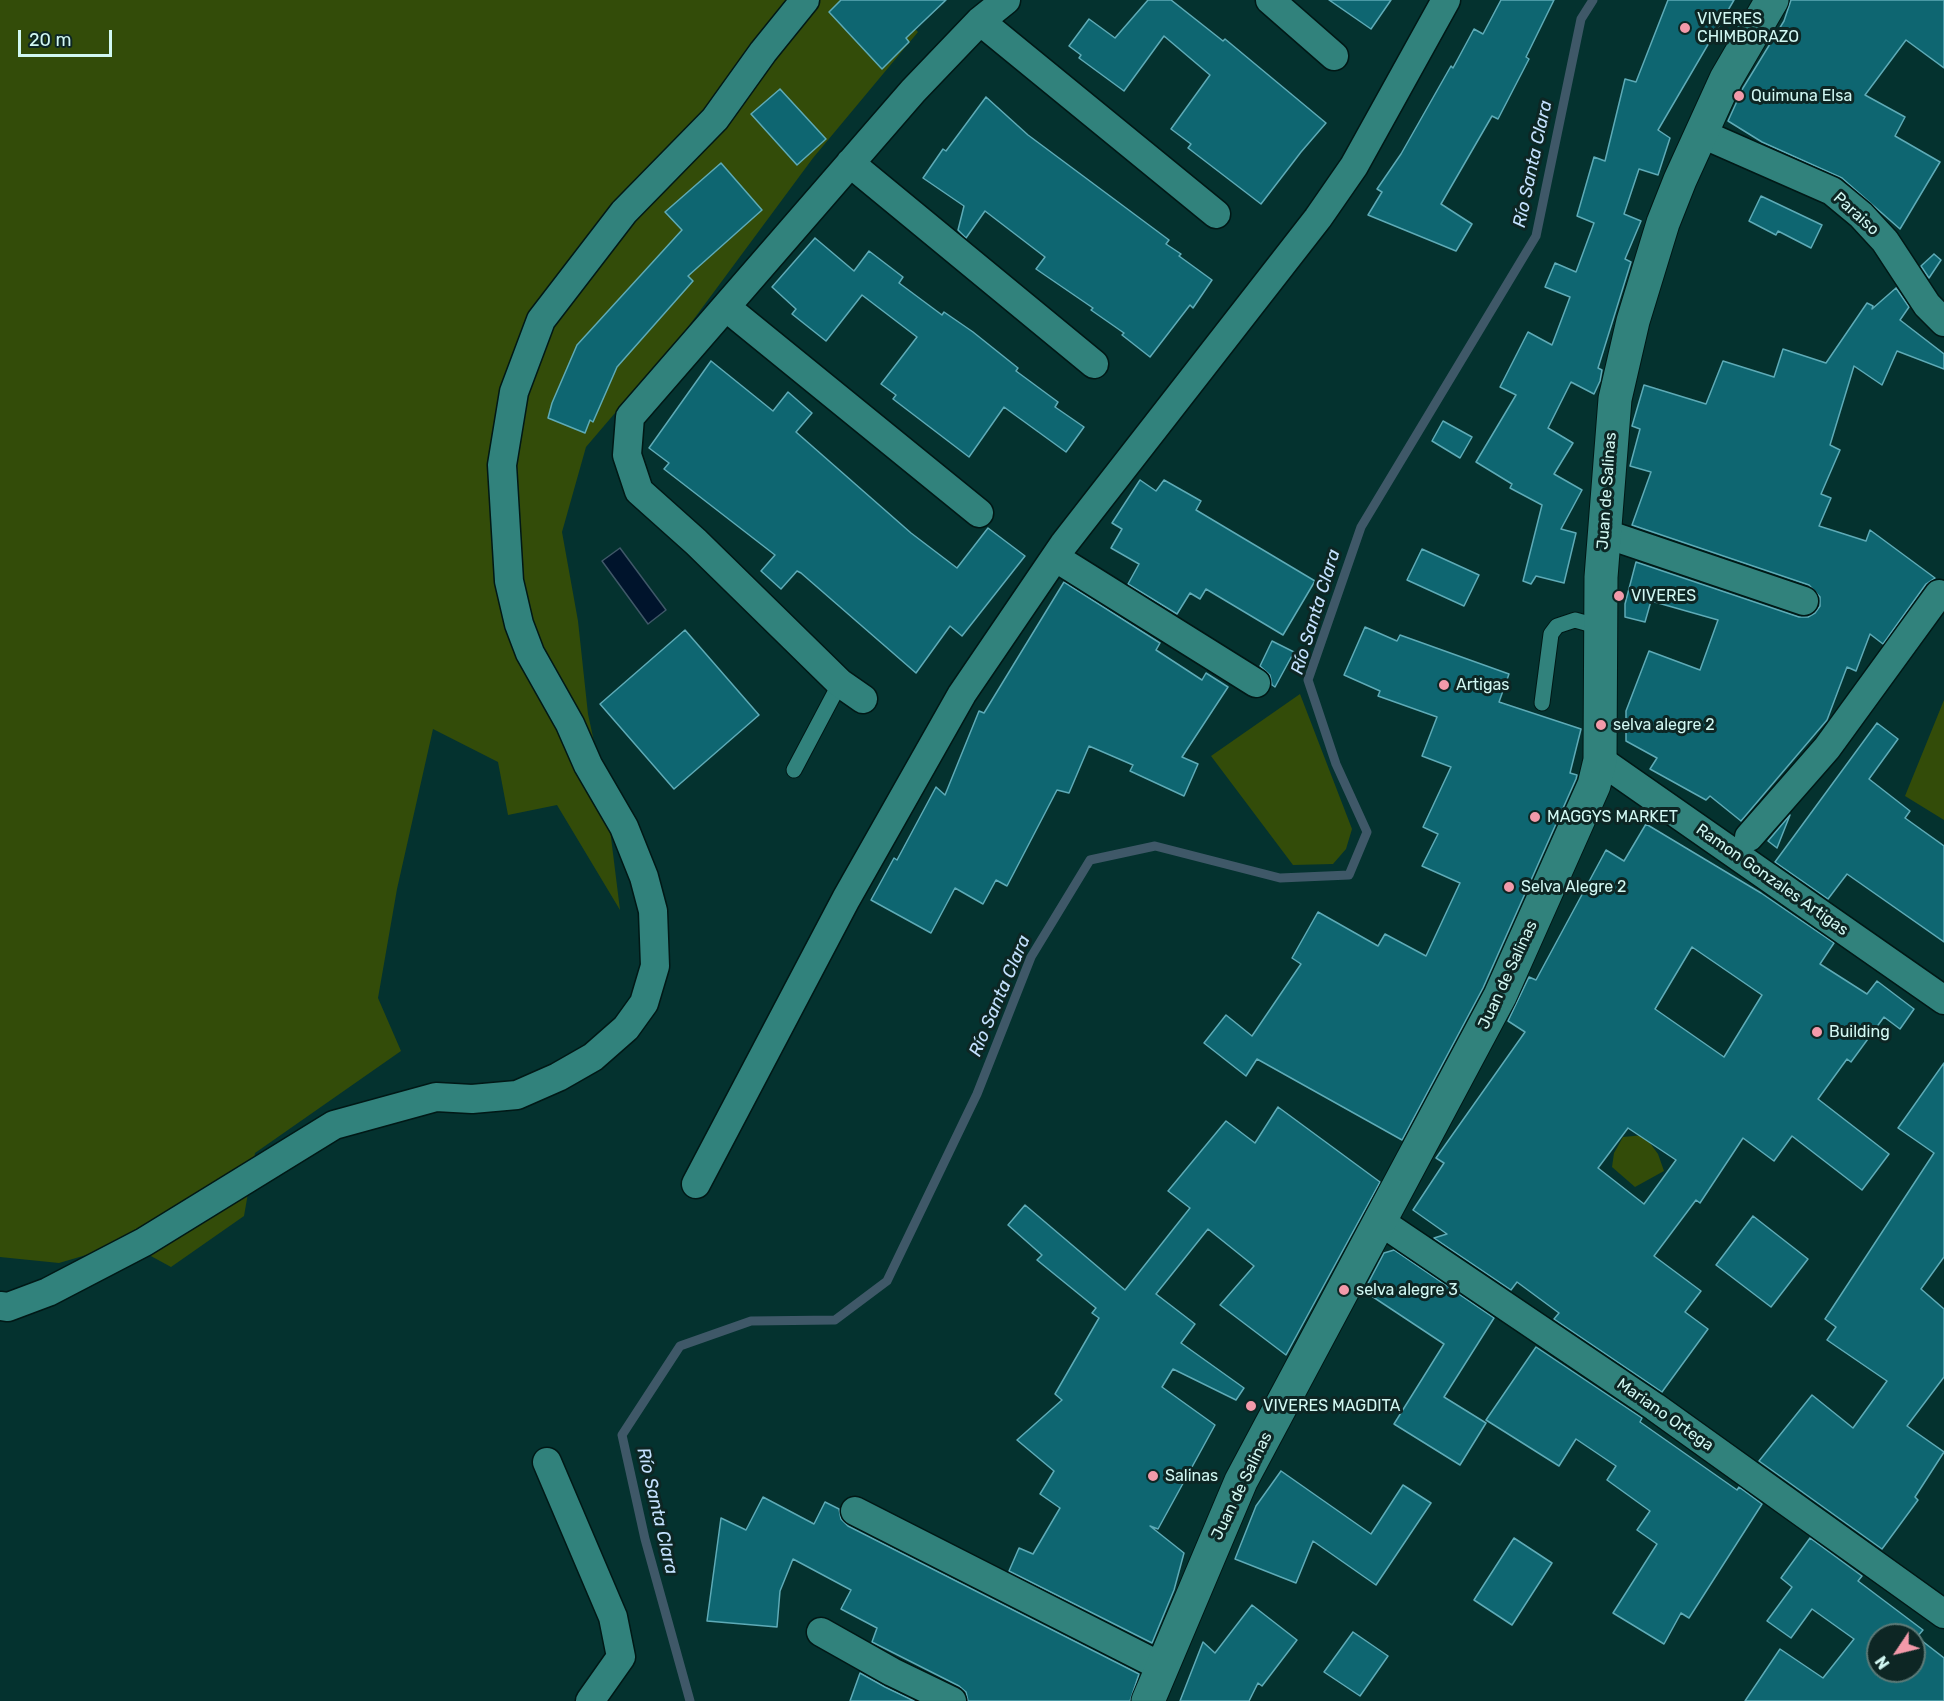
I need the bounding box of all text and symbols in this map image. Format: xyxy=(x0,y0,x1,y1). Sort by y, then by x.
place label: VIVERES CHIMBORAZO xyxy=(1697,9,1799,47)
scale bar xyxy=(21,18,116,56)
marker: VIVERES CHIMBORAZO xyxy=(1678,21,1692,35)
text: 20 m xyxy=(29,29,71,51)
place label: Quimuna Elsa xyxy=(1751,86,1852,106)
marker: Quimuna Elsa xyxy=(1732,89,1746,103)
water label: Río Santa Clara xyxy=(1509,98,1557,230)
street label: Paraiso xyxy=(1829,188,1883,240)
street label: Juan de Salinas xyxy=(1593,432,1621,550)
water label: Río Santa Clara xyxy=(1287,547,1345,677)
place label: VIVERES xyxy=(1631,586,1696,606)
marker: VIVERES xyxy=(1612,589,1626,603)
place label: Artigas xyxy=(1456,675,1509,695)
marker: Artigas xyxy=(1437,678,1451,692)
place label: selva alegre 2 xyxy=(1613,715,1715,735)
marker: selva alegre 2 xyxy=(1594,718,1608,732)
place label: MAGGYS MARKET xyxy=(1547,807,1678,827)
marker: MAGGYS MARKET xyxy=(1528,810,1542,824)
street label: Ramon Gonzales Artigas xyxy=(1692,820,1852,940)
place label: Selva Alegre 2 xyxy=(1521,877,1626,897)
marker: Selva Alegre 2 xyxy=(1502,880,1516,894)
street label: Juan de Salinas xyxy=(1474,918,1542,1032)
water label: Río Santa Clara xyxy=(965,932,1035,1060)
place label: Building xyxy=(1829,1022,1890,1042)
marker: Building xyxy=(1810,1025,1824,1039)
place label: selva alegre 3 xyxy=(1356,1280,1458,1300)
marker: selva alegre 3 xyxy=(1337,1283,1351,1297)
street label: Mariano Ortega xyxy=(1613,1375,1717,1455)
place label: VIVERES MAGDITA xyxy=(1263,1396,1400,1416)
marker: VIVERES MAGDITA xyxy=(1244,1399,1258,1413)
street label: Juan de Salinas xyxy=(1208,1429,1276,1543)
water label: Río Santa Clara xyxy=(632,1445,682,1577)
place label: Salinas xyxy=(1165,1466,1218,1486)
marker: Salinas xyxy=(1146,1469,1160,1483)
north arrow xyxy=(1866,1623,1926,1683)
text: N xyxy=(1871,1652,1894,1673)

